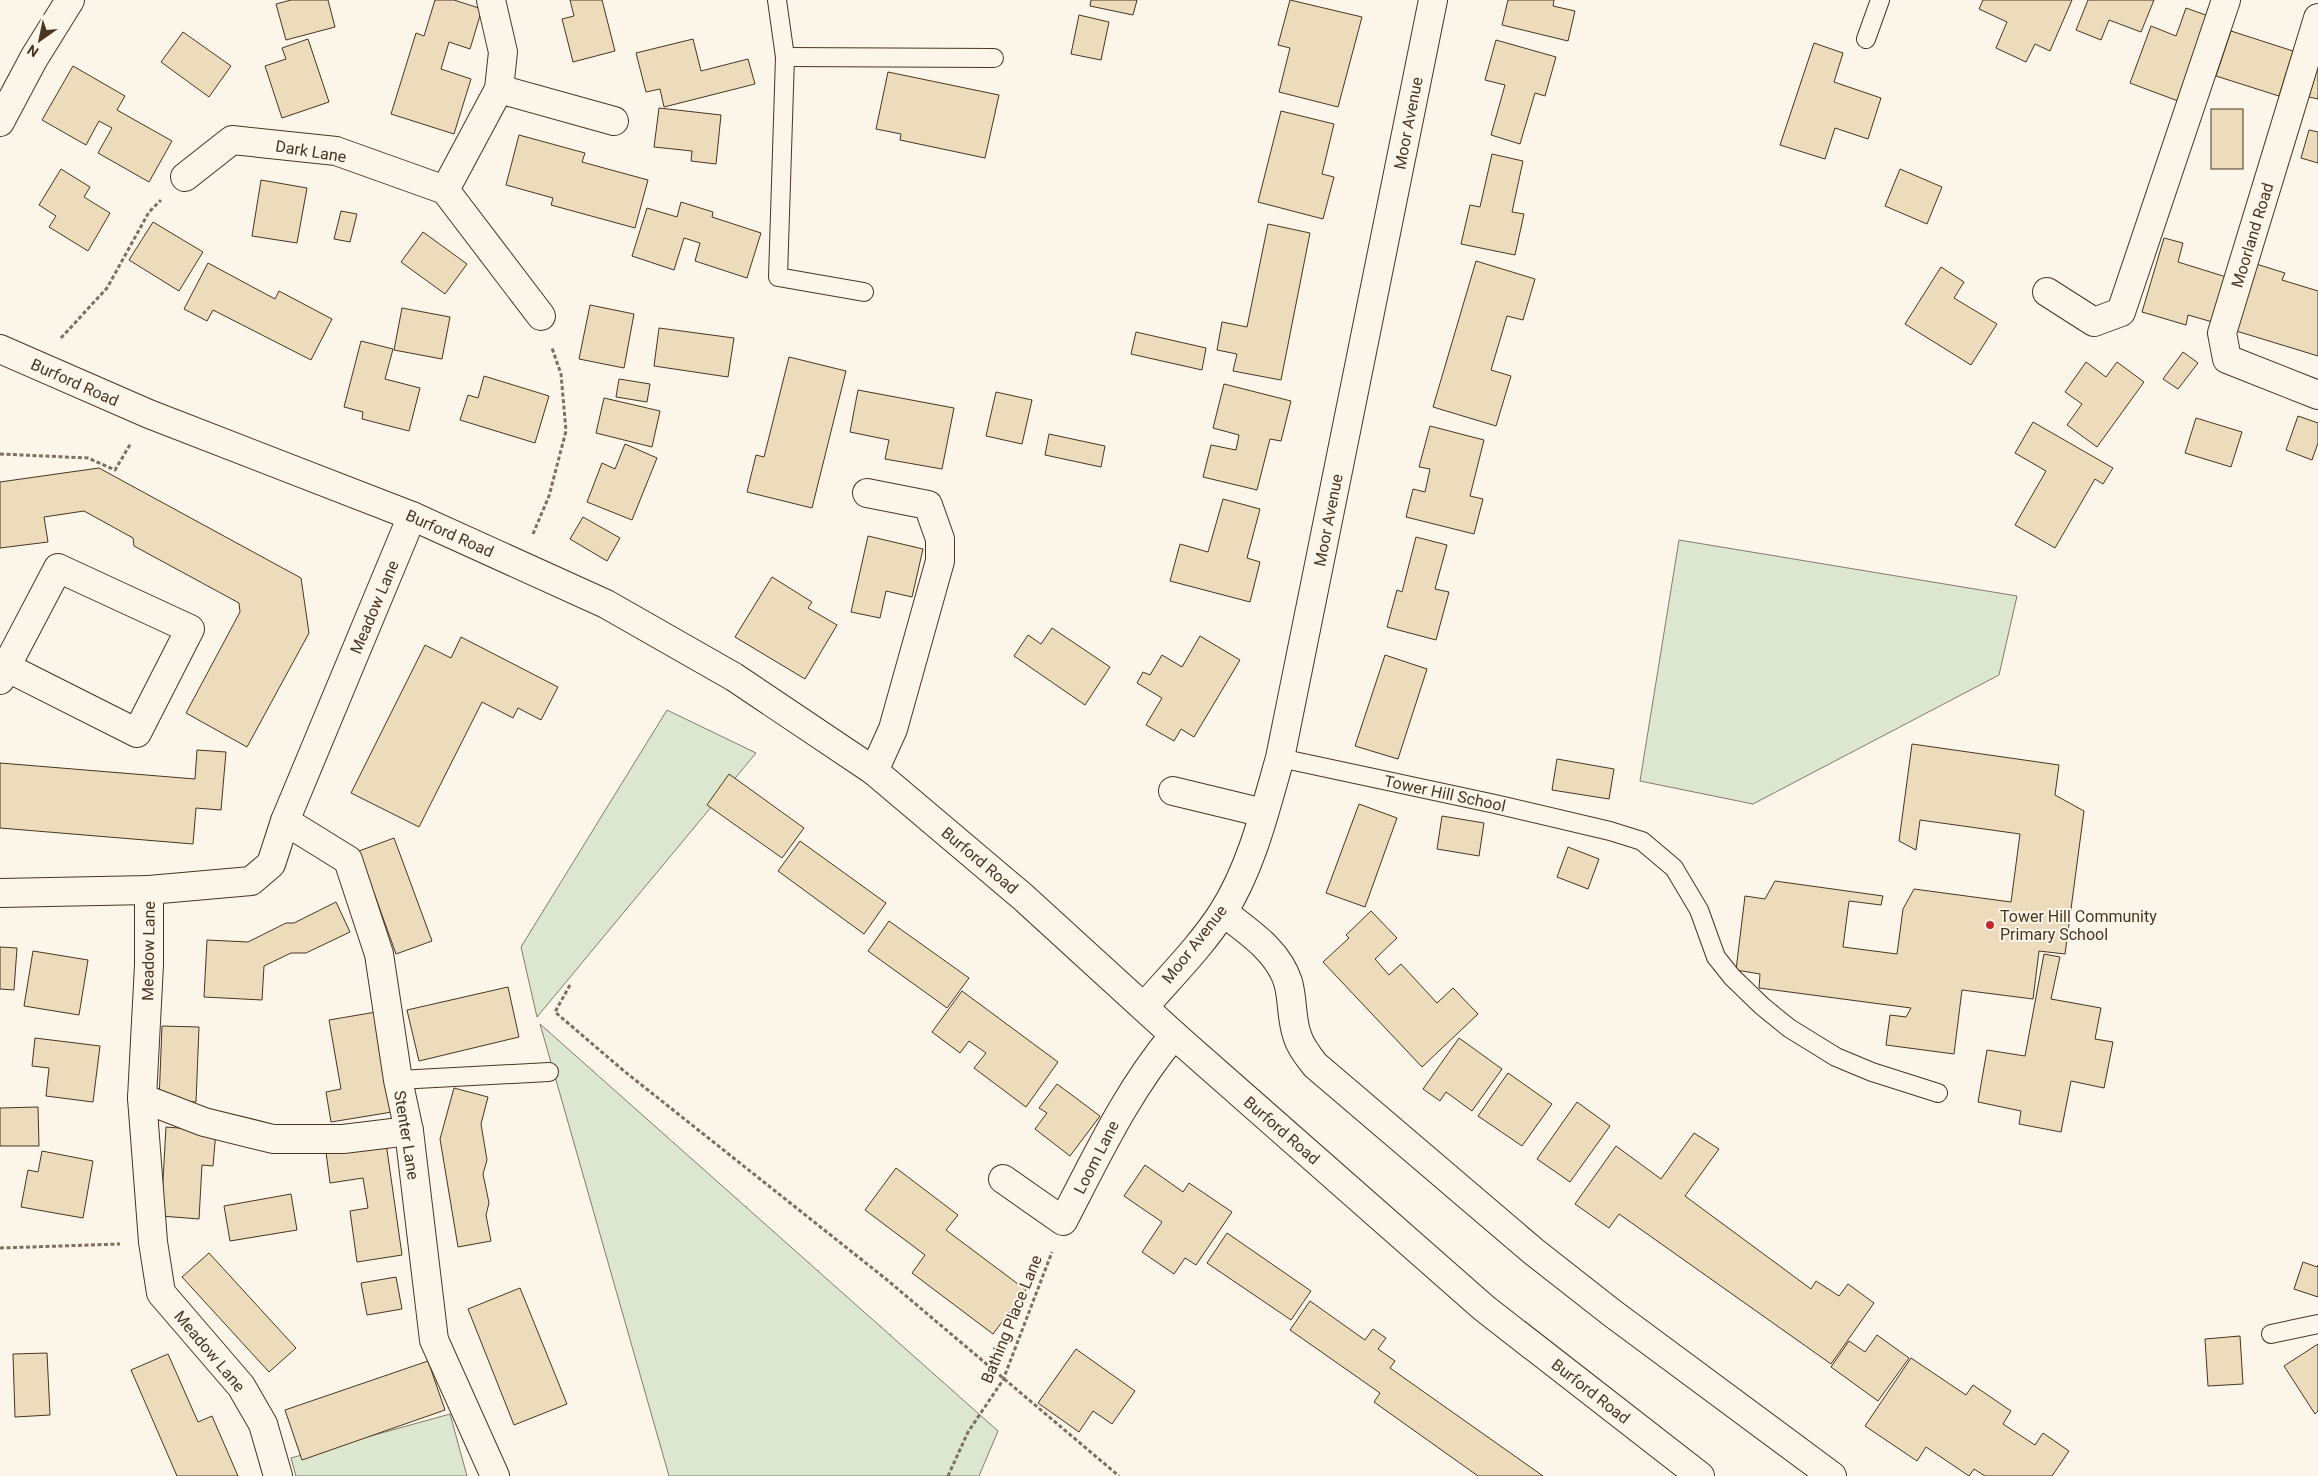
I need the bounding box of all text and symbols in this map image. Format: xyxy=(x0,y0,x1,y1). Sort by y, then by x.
north arrow xyxy=(15,15,65,65)
text: N xyxy=(24,41,41,60)
street label: Moor Avenue xyxy=(1390,75,1427,171)
street label: Dark Lane xyxy=(274,137,348,166)
street label: Moorland Road xyxy=(2227,180,2277,290)
street label: Burford Road xyxy=(28,355,122,410)
street label: Moor Avenue xyxy=(1310,472,1347,568)
street label: Burford Road xyxy=(403,506,497,561)
street label: Meadow Lane xyxy=(346,557,403,657)
street label: Tower Hill School xyxy=(1382,771,1507,816)
street label: Burford Road xyxy=(938,823,1022,898)
street label: Meadow Lane xyxy=(138,901,159,1001)
street label: Moor Avenue xyxy=(1158,901,1231,987)
place label: Tower Hill Community Primary School xyxy=(2000,907,2157,944)
marker: Tower Hill Community Primary School xyxy=(1984,919,1996,931)
street label: Stenter Lane xyxy=(390,1089,423,1181)
street label: Burford Road xyxy=(1240,1092,1323,1168)
street label: Loom Lane xyxy=(1070,1117,1123,1197)
street label: Bathing Place Lane xyxy=(977,1252,1046,1386)
street label: Meadow Lane xyxy=(170,1307,249,1396)
street label: Burford Road xyxy=(1548,1355,1634,1428)

